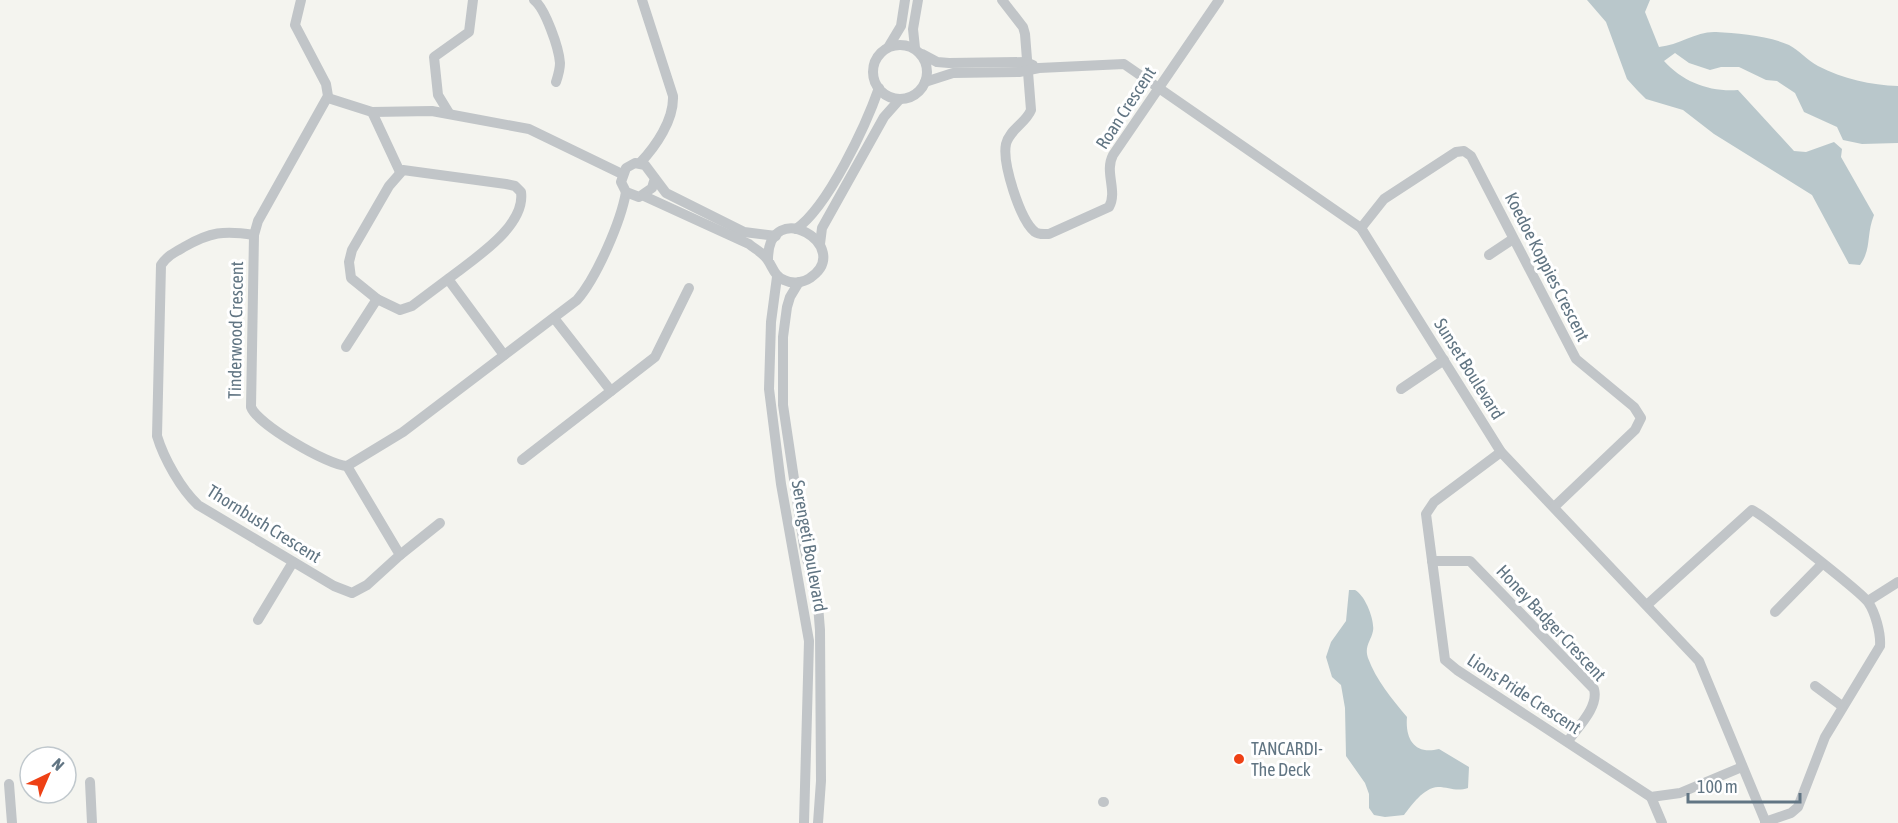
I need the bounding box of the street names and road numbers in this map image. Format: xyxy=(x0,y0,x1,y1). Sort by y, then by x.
street label: Roan Crescent xyxy=(1091,63,1160,153)
street label: Koedoe Koppies Crescent xyxy=(1501,189,1594,345)
street label: Tinderwood Crescent xyxy=(224,261,247,399)
street label: Sunset Boulevard xyxy=(1430,314,1509,423)
street label: Serengeti Boulevard xyxy=(788,479,831,613)
street label: Thornbush Crescent xyxy=(203,480,325,567)
street label: Honey Badger Crescent xyxy=(1492,560,1611,685)
street label: Lions Pride Crescent xyxy=(1464,649,1585,738)

